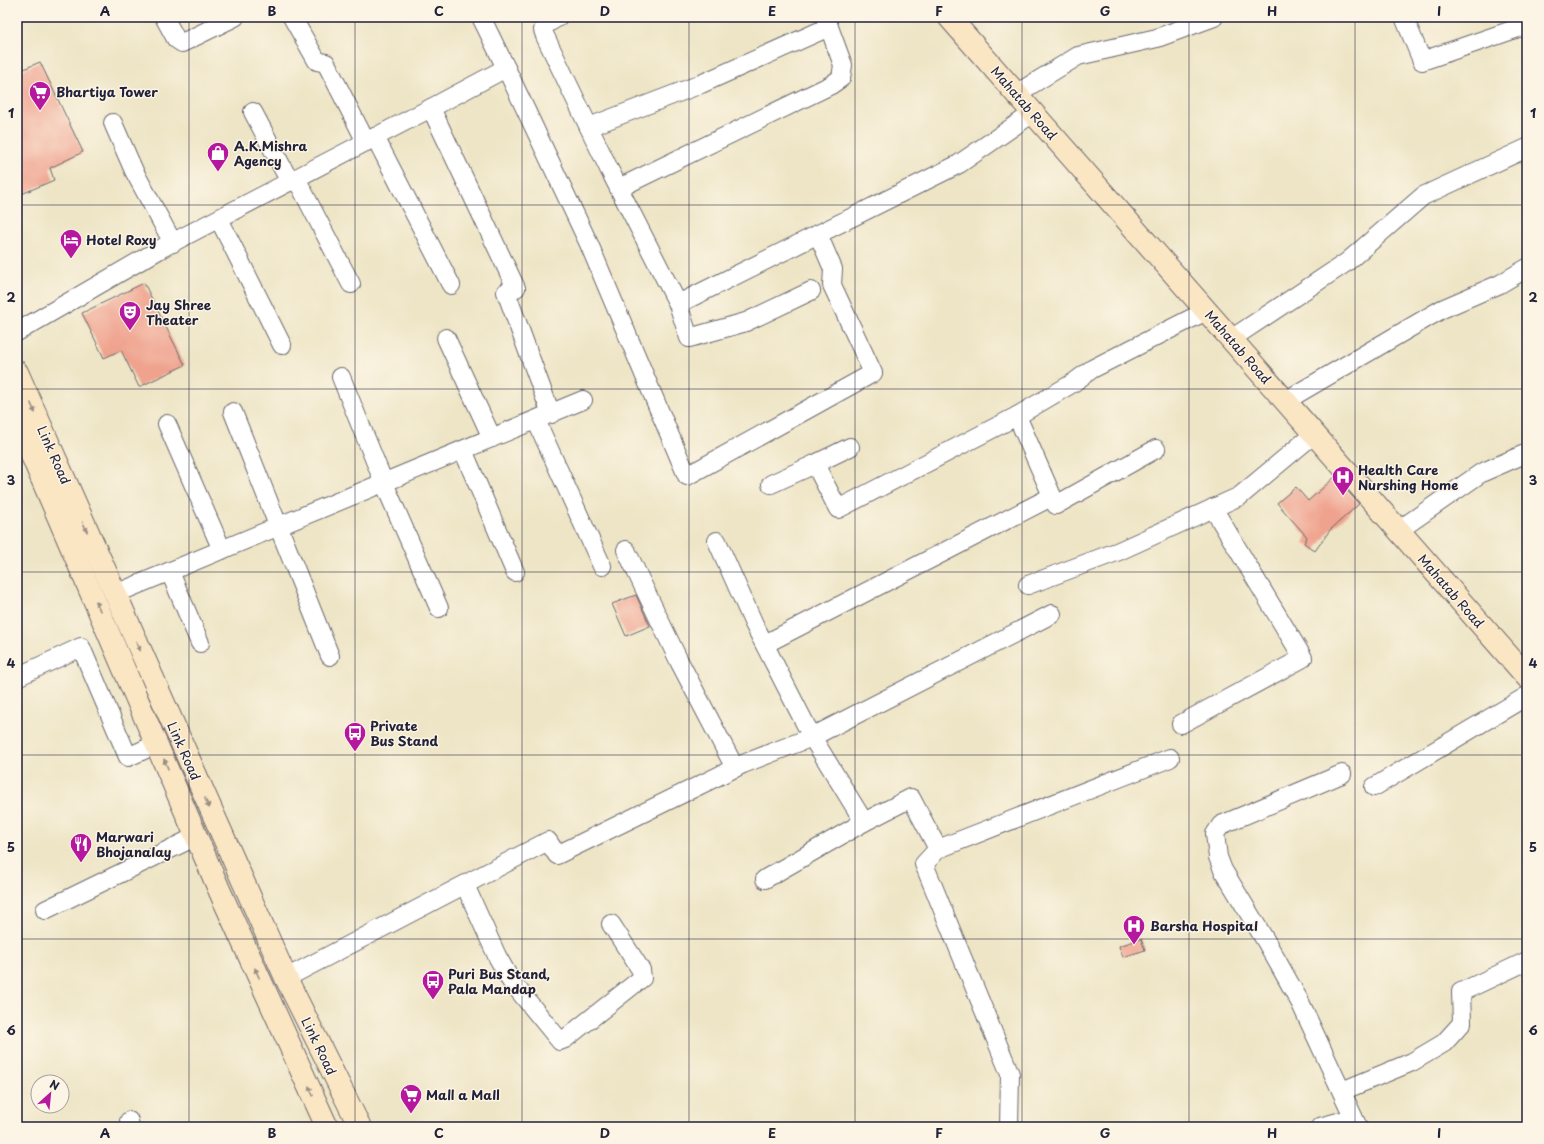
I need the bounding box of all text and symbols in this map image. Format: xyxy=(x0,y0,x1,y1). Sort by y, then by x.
text: A xyxy=(100,1,110,20)
text: B xyxy=(268,1,277,20)
text: C xyxy=(434,1,444,20)
text: D xyxy=(600,1,610,20)
text: E xyxy=(768,1,776,20)
text: F xyxy=(935,1,943,20)
text: G xyxy=(1100,1,1110,20)
text: H xyxy=(1267,1,1277,20)
text: I xyxy=(1437,1,1441,20)
street label: Mahatab Road xyxy=(987,62,1062,144)
supermarket icon: Bhartiya Tower xyxy=(27,79,53,112)
place label: Bhartiya Tower xyxy=(56,82,158,101)
text: 1 xyxy=(8,103,14,122)
text: 1 xyxy=(1530,103,1536,122)
place label: A.K.Mishra Agency xyxy=(234,136,307,170)
shop icon: A.K.Mishra Agency xyxy=(205,140,231,173)
hotel icon: Hotel Roxy xyxy=(58,227,84,260)
place label: Hotel Roxy xyxy=(86,230,156,249)
text: 2 xyxy=(6,287,16,306)
text: 2 xyxy=(1528,287,1538,306)
place label: Jay Shree Theater xyxy=(146,295,212,329)
theatre icon: Jay Shree Theater xyxy=(117,299,143,332)
street label: Mahatab Road xyxy=(1201,306,1276,388)
one-way arrow xyxy=(30,402,36,413)
street label: Link Road xyxy=(33,422,76,487)
place label: Health Care Nurshing Home xyxy=(1358,460,1458,494)
hospital icon: Health Care Nurshing Home xyxy=(1330,464,1356,497)
text: 3 xyxy=(7,470,16,489)
text: 3 xyxy=(1529,470,1538,489)
one-way arrow xyxy=(82,521,88,532)
street label: Mahatab Road xyxy=(1414,550,1489,632)
one-way arrow xyxy=(94,600,100,612)
one-way arrow xyxy=(135,640,141,652)
text: 4 xyxy=(7,653,16,672)
text: 4 xyxy=(1529,653,1538,672)
place label: Private Bus Stand xyxy=(370,716,439,750)
street label: Link Road xyxy=(163,718,206,783)
bus stop icon: Private Bus Stand xyxy=(342,720,368,753)
one-way arrow xyxy=(162,758,168,770)
one-way arrow xyxy=(204,797,210,809)
place label: Marwari Bhojanalay xyxy=(96,827,171,861)
restaurant icon: Marwari Bhojanalay xyxy=(68,831,94,864)
text: 5 xyxy=(7,837,15,856)
text: 5 xyxy=(1529,837,1537,856)
hospital icon: Barsha Hospital xyxy=(1121,913,1147,946)
place label: Barsha Hospital xyxy=(1150,916,1258,935)
place label: Puri Bus Stand, Pala Mandap xyxy=(448,964,550,998)
one-way arrow xyxy=(254,967,260,979)
bus stop icon: Puri Bus Stand, Pala Mandap xyxy=(420,968,446,1001)
street label: Link Road xyxy=(297,1014,342,1078)
text: 6 xyxy=(6,1020,16,1039)
text: 6 xyxy=(1528,1020,1538,1039)
north arrow xyxy=(30,1074,70,1114)
text: N xyxy=(47,1075,63,1094)
supermarket icon: Mall a Mall xyxy=(398,1082,424,1115)
place label: Mall a Mall xyxy=(426,1085,500,1104)
one-way arrow xyxy=(308,1086,314,1097)
text: A xyxy=(100,1123,110,1142)
text: B xyxy=(268,1123,277,1142)
text: C xyxy=(434,1123,444,1142)
text: D xyxy=(600,1123,610,1142)
text: E xyxy=(768,1123,776,1142)
text: F xyxy=(935,1123,943,1142)
text: G xyxy=(1100,1123,1110,1142)
text: H xyxy=(1267,1123,1277,1142)
text: I xyxy=(1437,1123,1441,1142)

